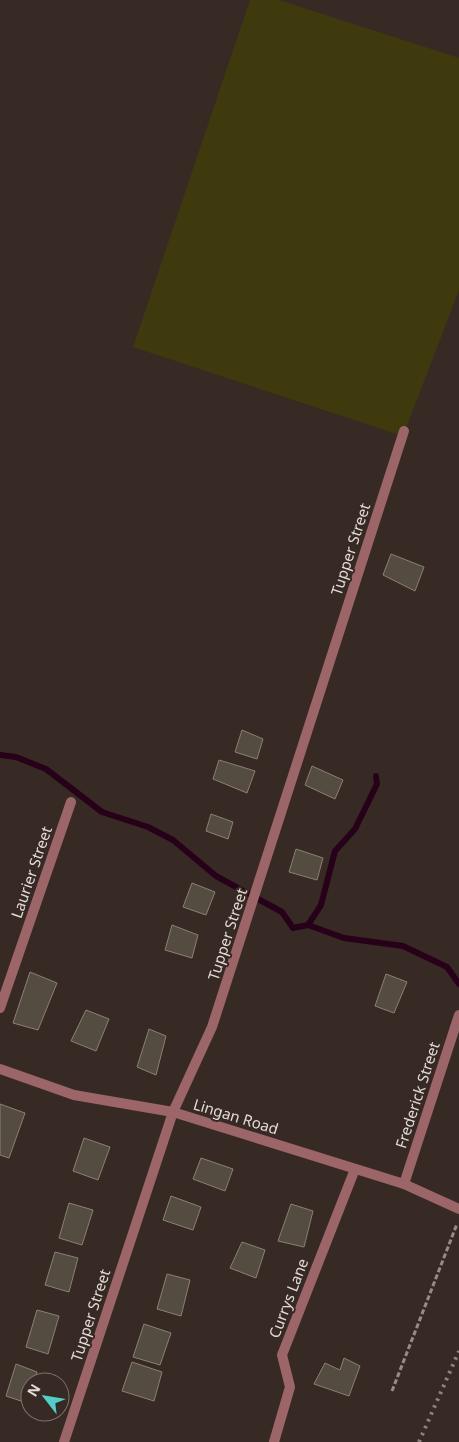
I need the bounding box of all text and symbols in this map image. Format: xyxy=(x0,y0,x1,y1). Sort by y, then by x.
street label: Tupper Street xyxy=(326,500,374,598)
street label: Laurier Street xyxy=(6,823,56,921)
street label: Tupper Street xyxy=(203,885,251,983)
street label: Frederick Street xyxy=(390,1039,444,1151)
street label: Lingan Road xyxy=(191,1094,281,1138)
street label: Currys Lane xyxy=(264,1255,312,1341)
street label: Tupper Street xyxy=(66,1266,114,1364)
north arrow xyxy=(20,1372,70,1422)
text: N xyxy=(22,1380,45,1400)

